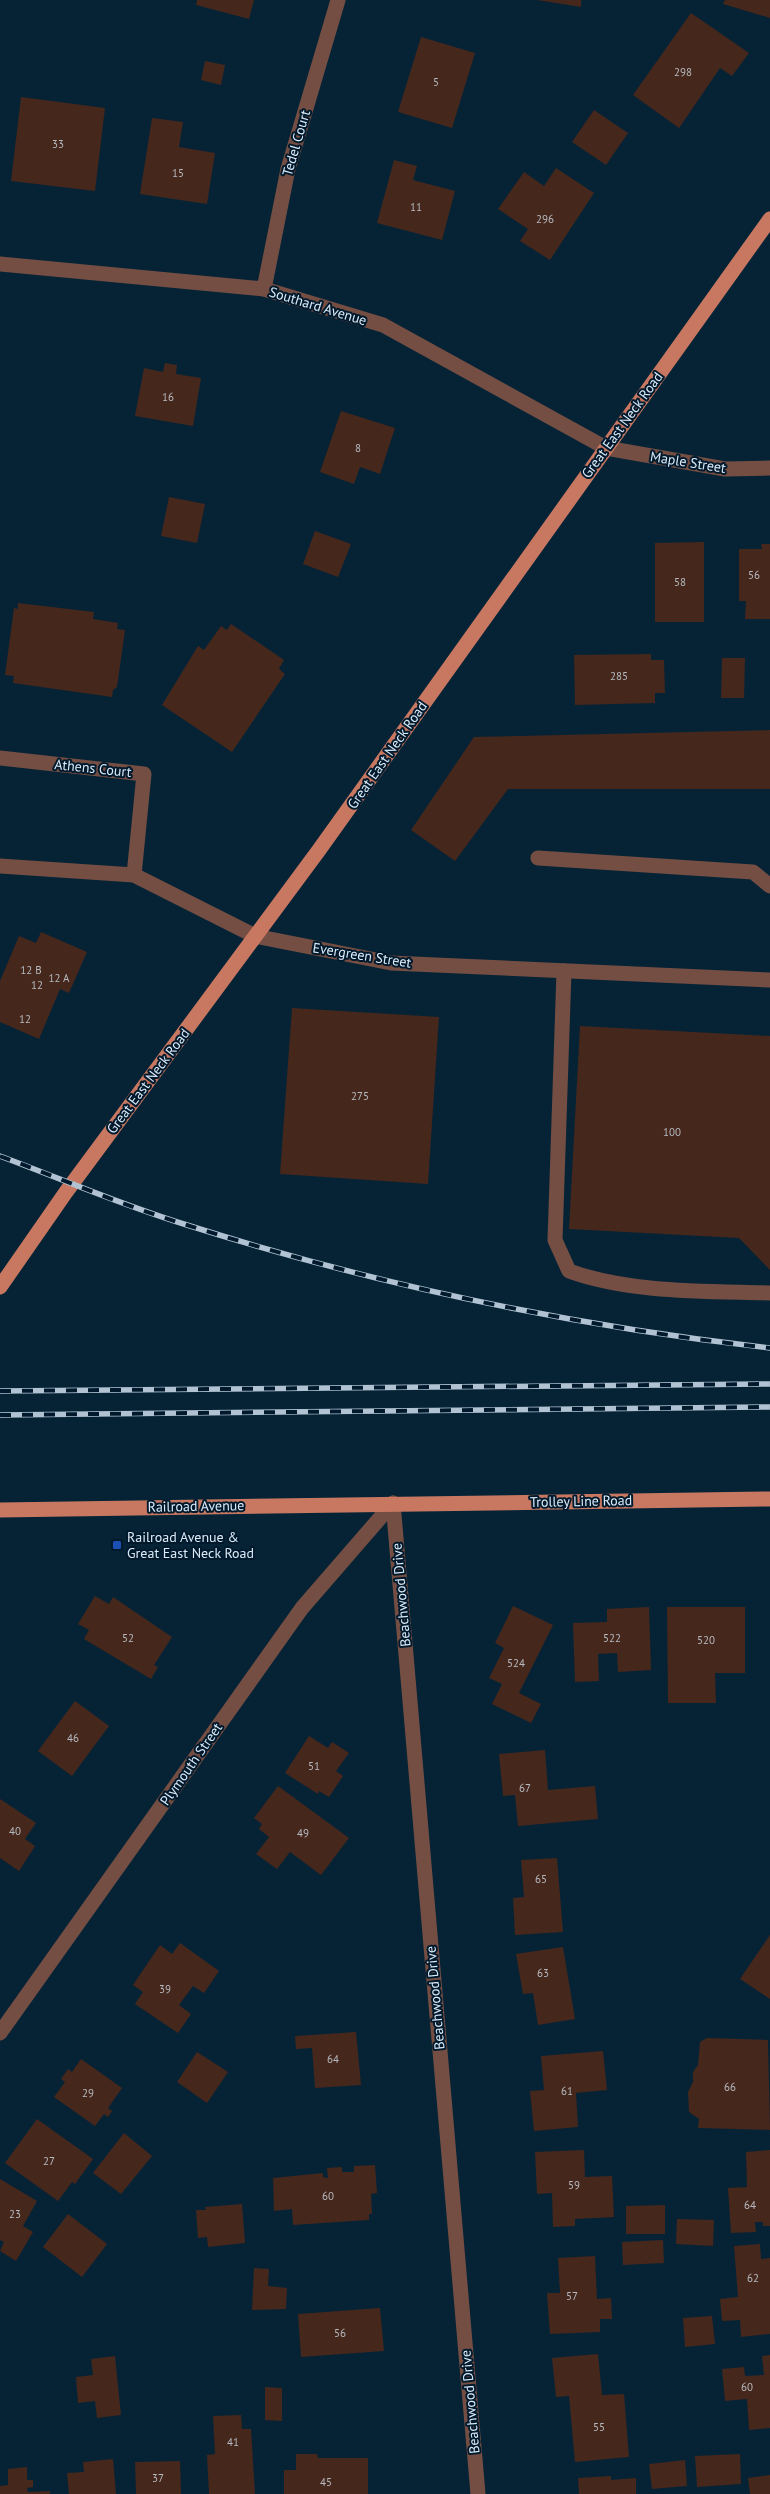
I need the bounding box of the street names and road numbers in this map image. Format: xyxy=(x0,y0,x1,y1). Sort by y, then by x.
street label: Tedel Court xyxy=(278,108,314,178)
street label: Southard Avenue xyxy=(267,283,369,329)
street label: Great East Neck Road xyxy=(577,368,667,482)
street label: Maple Street xyxy=(649,447,727,477)
street label: Great East Neck Road xyxy=(343,698,431,812)
street label: Athens Court xyxy=(54,755,133,781)
street label: Evergreen Street xyxy=(311,938,413,972)
street label: Great East Neck Road xyxy=(103,1025,193,1137)
street label: Trolley Line Road xyxy=(530,1491,632,1511)
street label: Railroad Avenue xyxy=(147,1496,245,1516)
street label: Beachwood Drive xyxy=(388,1542,414,1648)
street label: Plymouth Street xyxy=(156,1719,226,1809)
street label: Beachwood Drive xyxy=(422,1945,448,2051)
street label: Beachwood Drive xyxy=(457,2349,483,2455)

